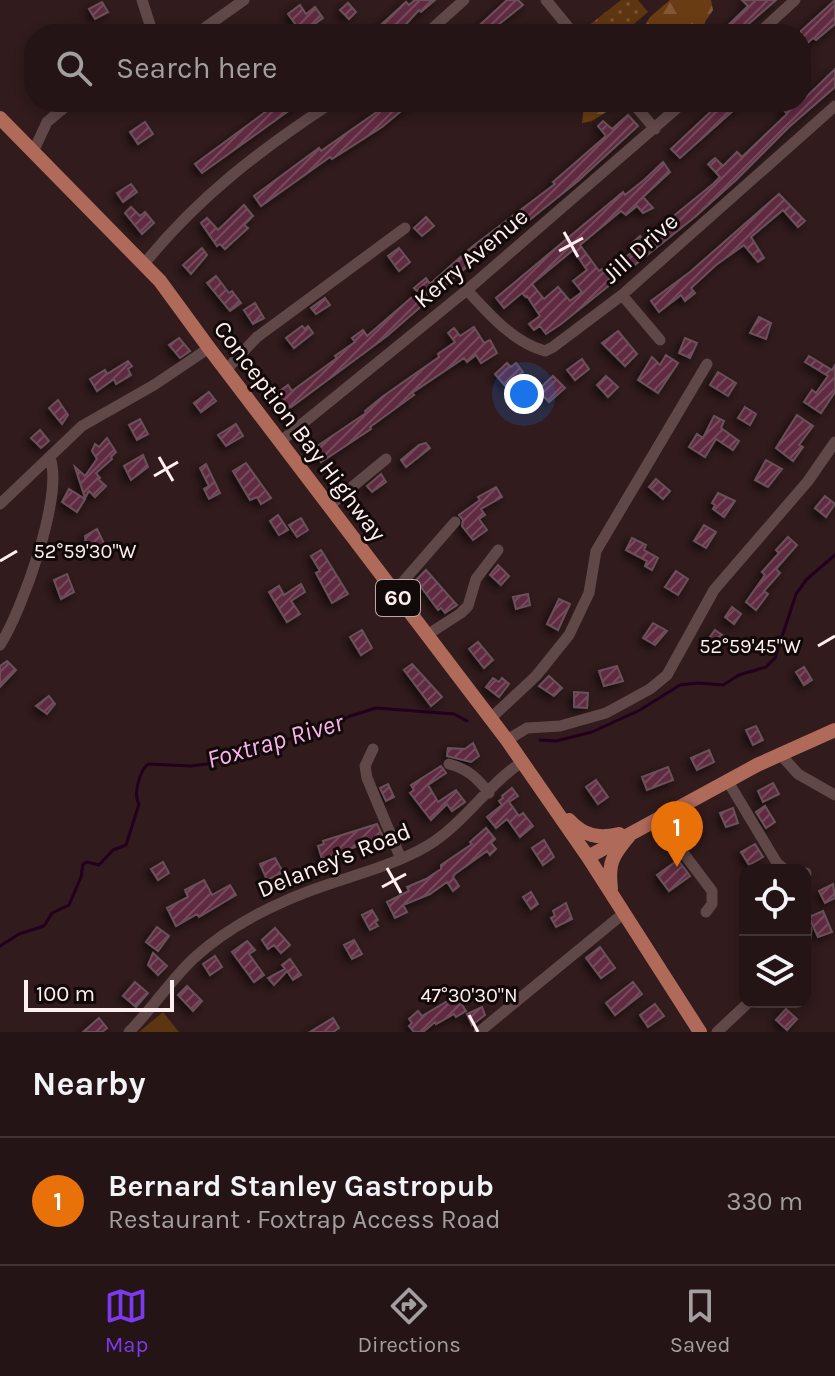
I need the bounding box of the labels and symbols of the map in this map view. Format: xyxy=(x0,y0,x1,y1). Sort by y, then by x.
street label: Kerry Avenue xyxy=(408,202,534,314)
street label: Jill Drive xyxy=(596,207,684,289)
street label: Conception Bay Highway xyxy=(208,315,392,547)
your location xyxy=(504,374,544,414)
text: 52°59'30"W xyxy=(34,540,137,563)
road number: 60 xyxy=(376,580,420,616)
text: 52°59'45"W xyxy=(699,635,801,658)
water label: Foxtrap River xyxy=(203,706,348,775)
pin: 1 xyxy=(651,801,703,867)
street label: Delaney's Road xyxy=(253,817,415,903)
scale bar xyxy=(24,976,174,1012)
text: 47°30'30"N xyxy=(420,984,518,1007)

